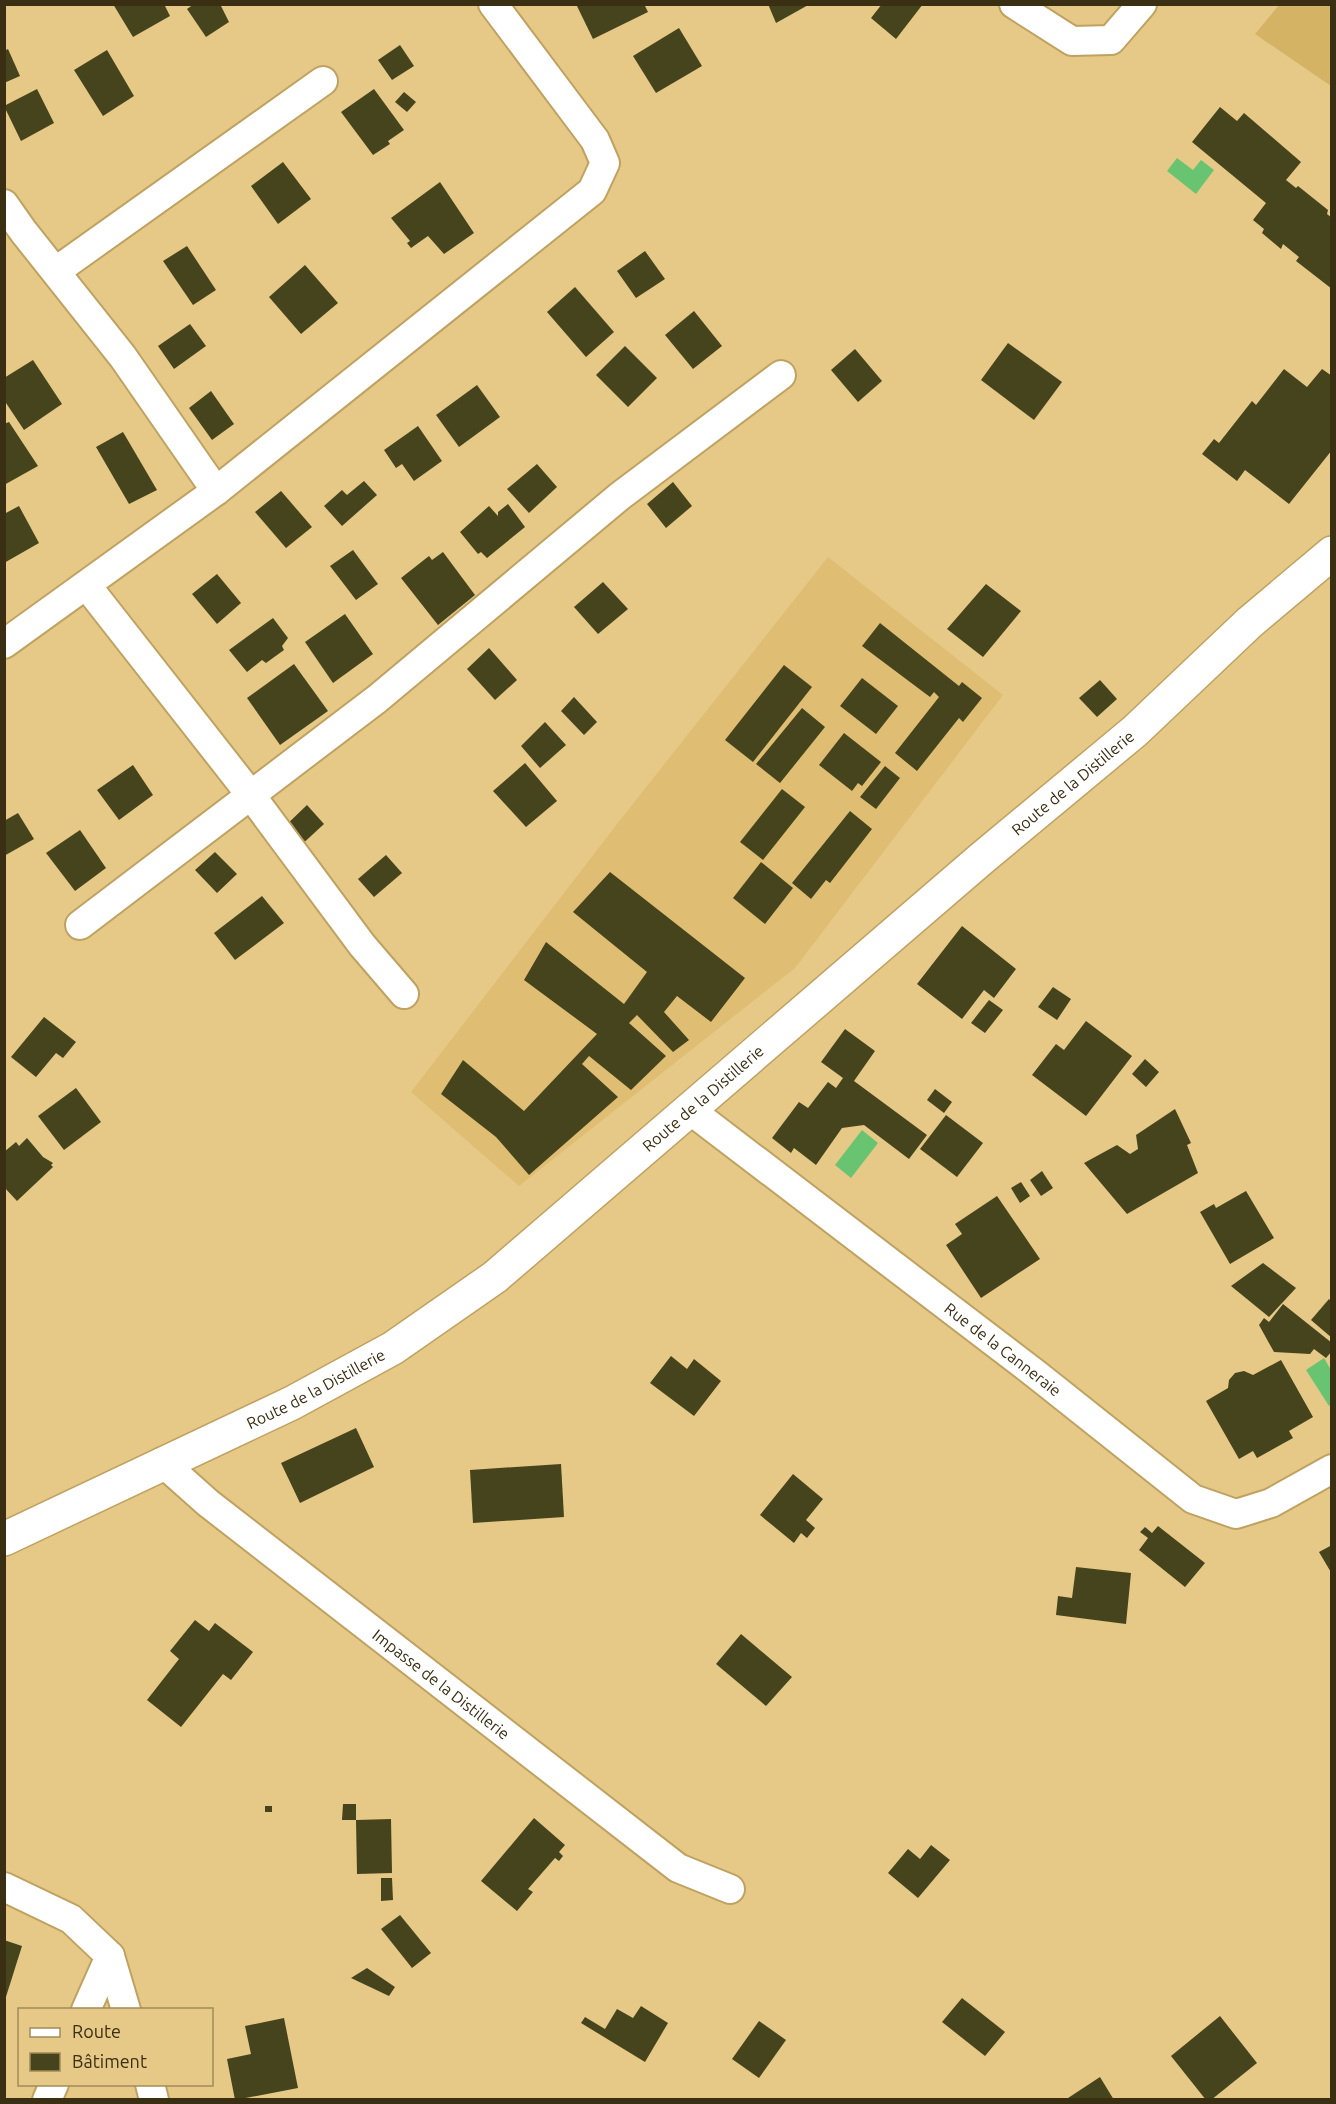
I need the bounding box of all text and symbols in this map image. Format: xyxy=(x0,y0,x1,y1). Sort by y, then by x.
street label: Route de la Distillerie xyxy=(1008,727,1137,839)
street label: Route de la Distillerie xyxy=(639,1041,767,1155)
street label: Rue de la Canneraie xyxy=(941,1299,1065,1400)
street label: Route de la Distillerie xyxy=(244,1345,388,1432)
street label: Impasse de la Distillerie xyxy=(369,1625,513,1743)
legend xyxy=(18,2008,213,2086)
text: Route xyxy=(72,2021,121,2041)
text: Bâtiment xyxy=(72,2051,147,2071)

